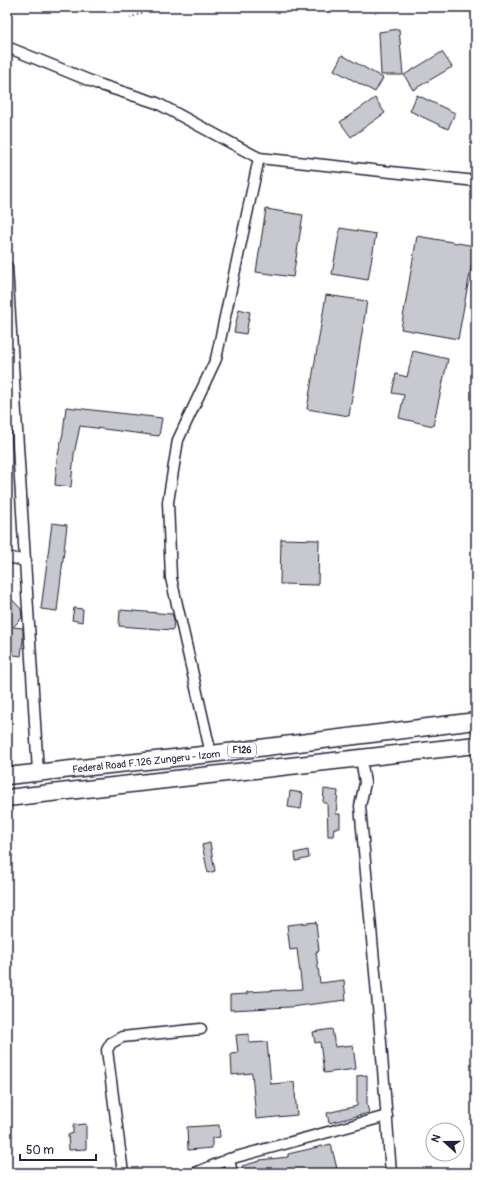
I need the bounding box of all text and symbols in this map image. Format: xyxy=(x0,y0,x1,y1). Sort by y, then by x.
road number: F126 xyxy=(228,743,256,757)
street label: Federal Road F.126 Zungeru - Izom xyxy=(72,748,221,776)
north arrow xyxy=(425,1122,465,1162)
text: N xyxy=(429,1132,444,1144)
scale bar xyxy=(20,1136,96,1162)
text: 50 m xyxy=(26,1143,54,1158)

